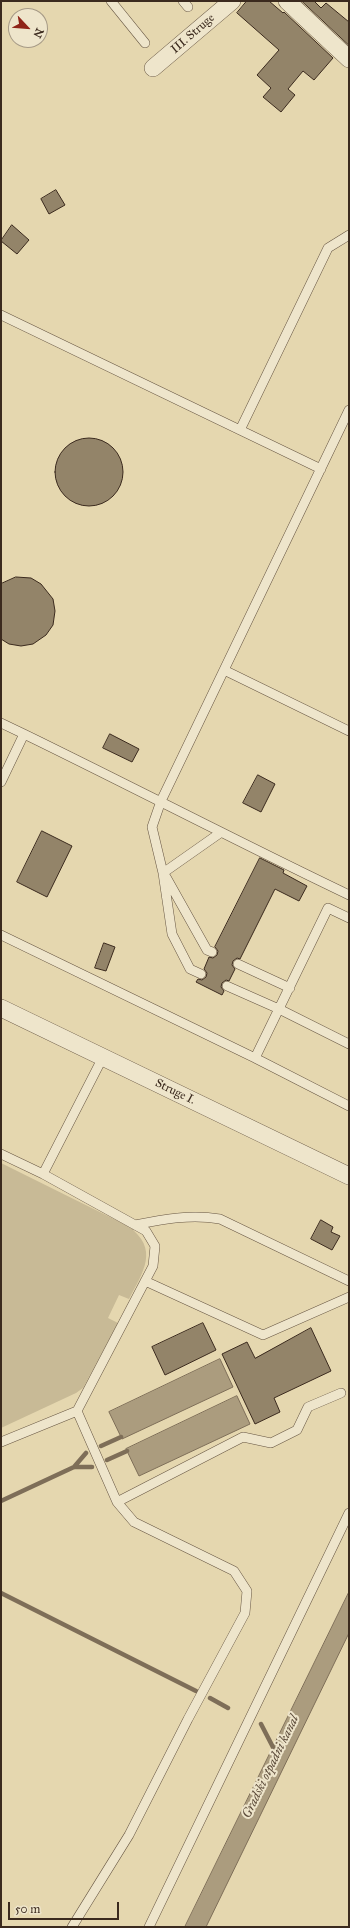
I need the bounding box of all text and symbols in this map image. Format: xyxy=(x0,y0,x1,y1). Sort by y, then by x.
north arrow xyxy=(8,8,48,48)
street label: III. Struge xyxy=(168,11,218,57)
text: N xyxy=(30,26,46,40)
street label: Struge I. xyxy=(153,1076,197,1108)
water label: Gradski otpadni kanal xyxy=(239,1713,303,1821)
scale bar xyxy=(10,1894,121,1920)
text: 50 m xyxy=(15,1902,40,1916)

